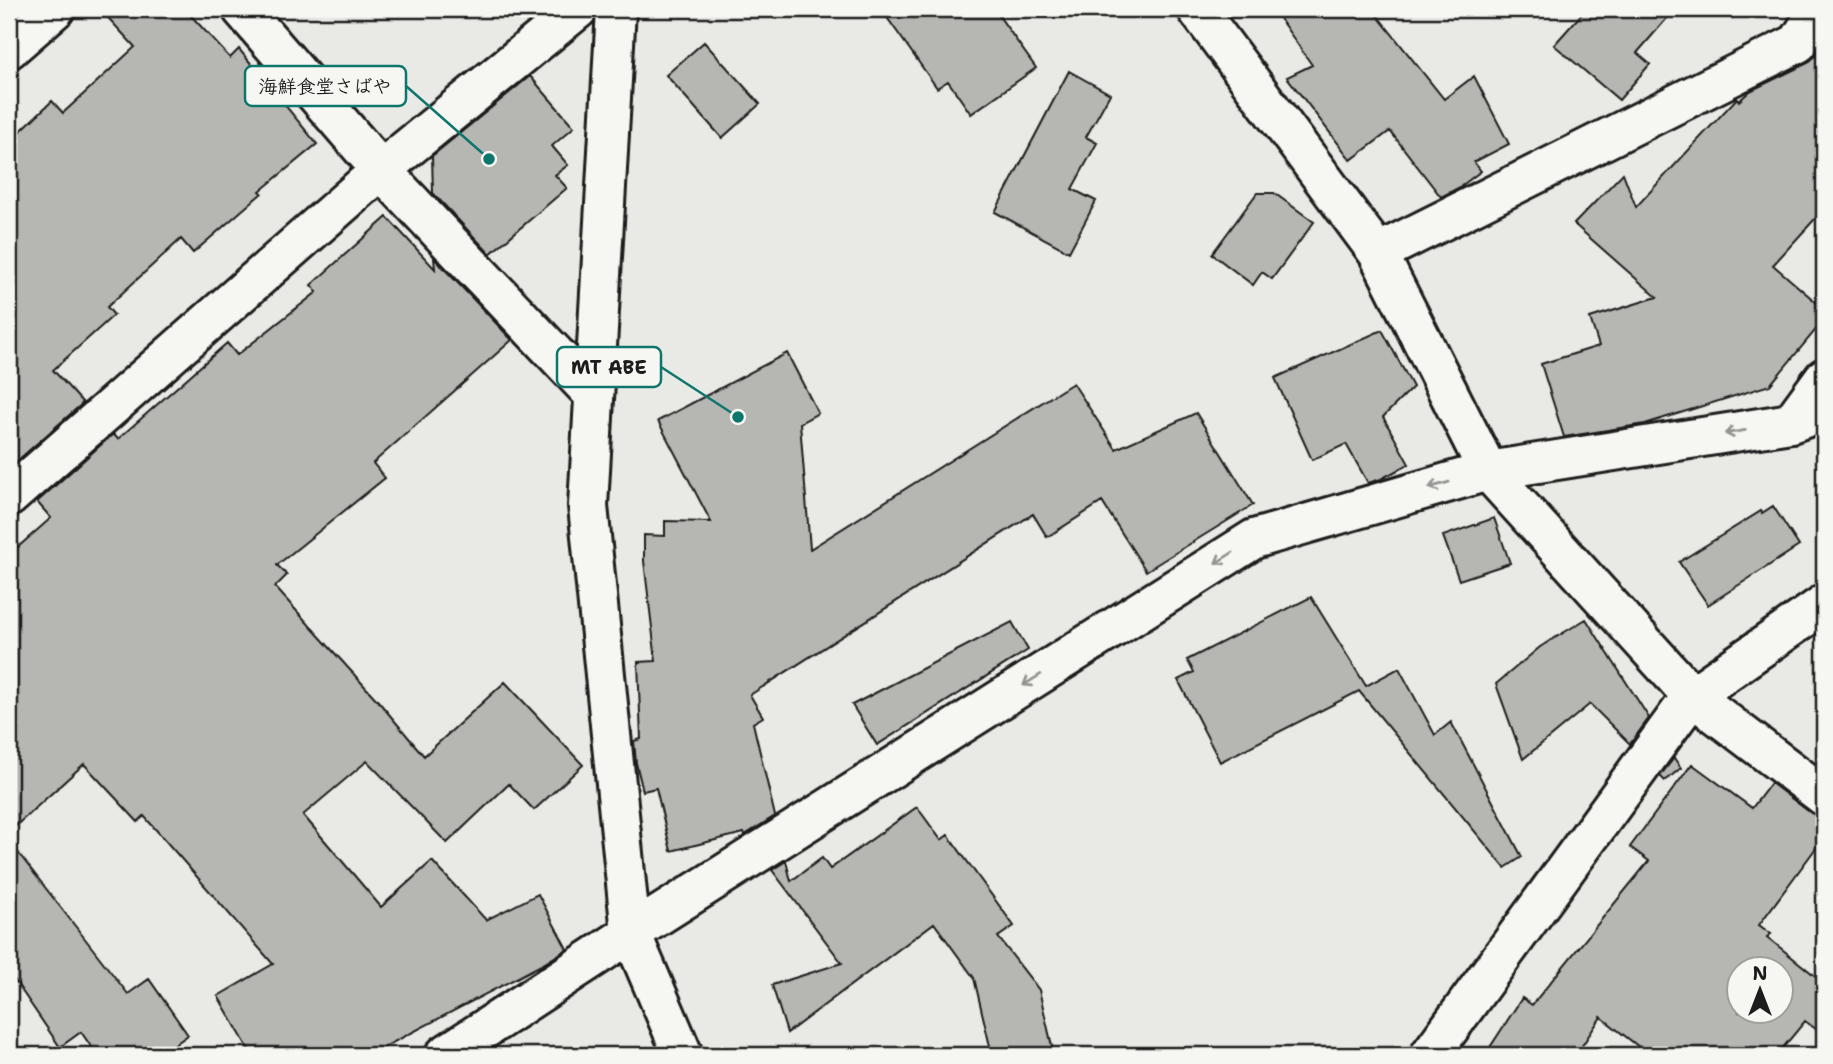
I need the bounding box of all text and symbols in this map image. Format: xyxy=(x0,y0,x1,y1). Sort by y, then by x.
callout: 海鮮食堂さばや xyxy=(245,66,406,106)
text: 海鮮食堂さばや xyxy=(258,74,392,99)
callout: MT ABE xyxy=(557,347,661,387)
text: MT ABE xyxy=(571,355,647,380)
one-way arrow xyxy=(1724,426,1746,439)
one-way arrow xyxy=(1428,480,1450,493)
one-way arrow xyxy=(1215,551,1235,565)
one-way arrow xyxy=(1023,672,1042,687)
north arrow xyxy=(1724,956,1794,1026)
text: N xyxy=(1752,961,1768,986)

